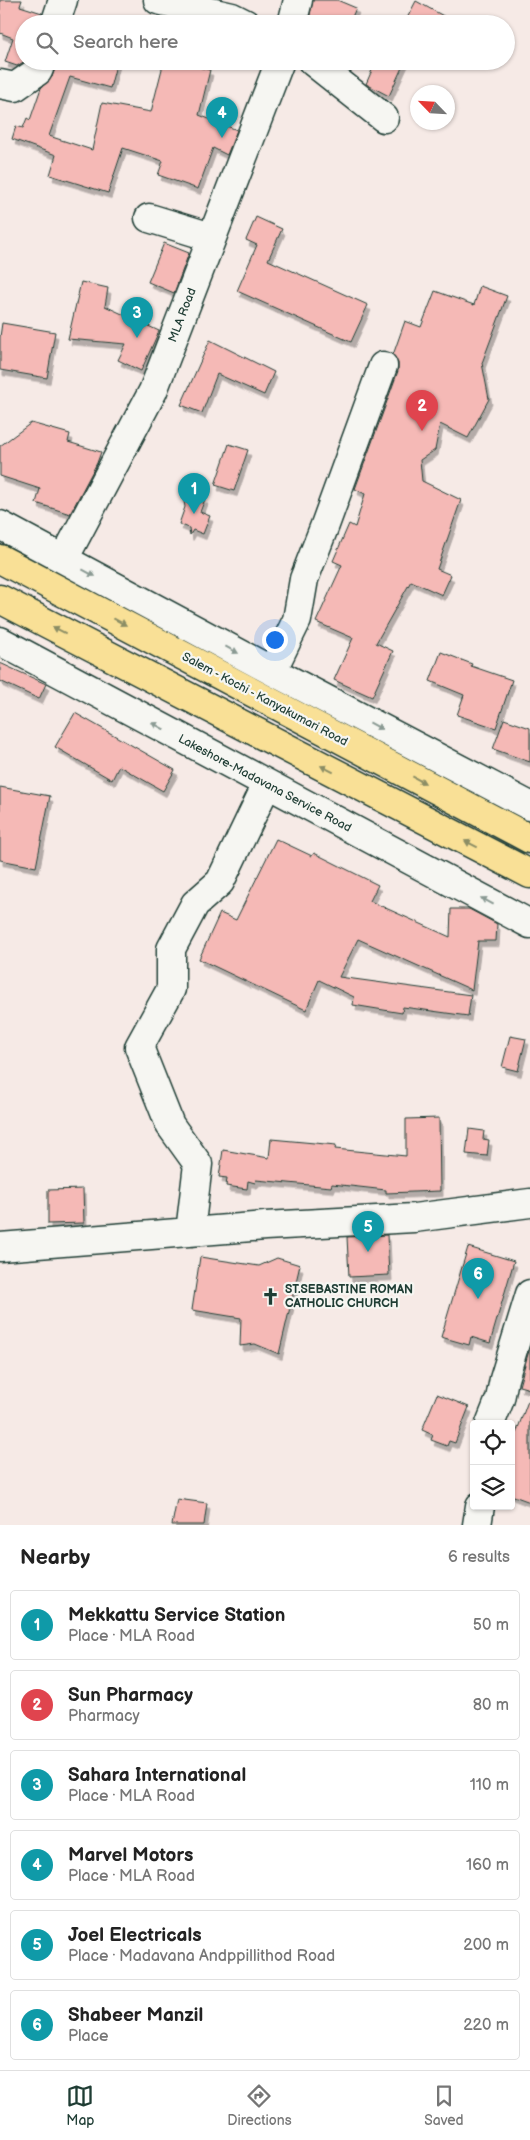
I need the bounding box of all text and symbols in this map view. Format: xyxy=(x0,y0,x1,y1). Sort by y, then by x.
search box xyxy=(15,15,515,70)
icon: search xyxy=(33,29,61,57)
text: Search here xyxy=(73,31,178,54)
north arrow xyxy=(410,85,455,130)
pin: 4 xyxy=(206,97,238,138)
street label: MLA Road xyxy=(165,286,200,344)
pin: 3 xyxy=(121,297,153,338)
pin: 2 xyxy=(406,390,438,431)
pin: 1 xyxy=(178,473,210,514)
one-way arrow xyxy=(82,569,96,577)
one-way arrow xyxy=(113,618,128,626)
one-way arrow xyxy=(51,626,66,634)
your location xyxy=(262,627,288,653)
one-way arrow xyxy=(225,646,239,654)
street label: Salem - Kochi - Kanyakumari Road xyxy=(179,649,350,750)
one-way arrow xyxy=(151,722,166,730)
one-way arrow xyxy=(369,722,383,730)
street label: Lakeshore-Madavana Service Road xyxy=(176,731,354,836)
one-way arrow xyxy=(320,765,334,773)
one-way arrow xyxy=(412,776,426,784)
one-way arrow xyxy=(464,840,478,848)
one-way arrow xyxy=(480,897,494,905)
pin: 5 xyxy=(352,1211,384,1252)
pin: 6 xyxy=(462,1258,494,1299)
place label: ST.SEBASTINE ROMAN CATHOLIC CHURCH xyxy=(285,1282,413,1311)
church icon: ST.SEBASTINE ROMAN CATHOLIC CHURCH xyxy=(261,1286,281,1306)
map controls xyxy=(470,1420,515,1510)
button: locate xyxy=(470,1420,515,1465)
button: layers xyxy=(470,1465,515,1510)
text: Nearby xyxy=(20,1545,90,1570)
text: 6 results xyxy=(448,1548,510,1567)
text: Mekkattu Service Station xyxy=(68,1604,285,1627)
text: 1 xyxy=(34,1616,40,1635)
text: 50 m xyxy=(473,1616,509,1635)
text: Place · MLA Road xyxy=(68,1627,195,1646)
text: Sun Pharmacy xyxy=(68,1684,193,1707)
text: 2 xyxy=(32,1696,42,1715)
text: 80 m xyxy=(473,1696,509,1715)
text: Pharmacy xyxy=(68,1707,140,1726)
text: Sahara International xyxy=(68,1764,246,1787)
text: 3 xyxy=(32,1776,42,1795)
text: 110 m xyxy=(470,1776,509,1795)
text: Place · MLA Road xyxy=(68,1787,195,1806)
text: Marvel Motors xyxy=(68,1844,193,1867)
text: 4 xyxy=(32,1856,42,1875)
text: 160 m xyxy=(466,1856,509,1875)
text: Place · MLA Road xyxy=(68,1867,195,1886)
text: Joel Electricals xyxy=(68,1924,202,1947)
text: 5 xyxy=(32,1936,42,1955)
text: 200 m xyxy=(463,1936,509,1955)
text: Place · Madavana Andppillithod Road xyxy=(68,1947,335,1966)
text: Shabeer Manzil xyxy=(68,2004,203,2027)
text: 6 xyxy=(32,2016,42,2035)
text: 220 m xyxy=(463,2016,509,2035)
text: Place xyxy=(68,2027,109,2046)
tab: Map xyxy=(66,2082,95,2129)
tab: Directions xyxy=(227,2082,292,2129)
tab: Saved xyxy=(424,2082,464,2129)

